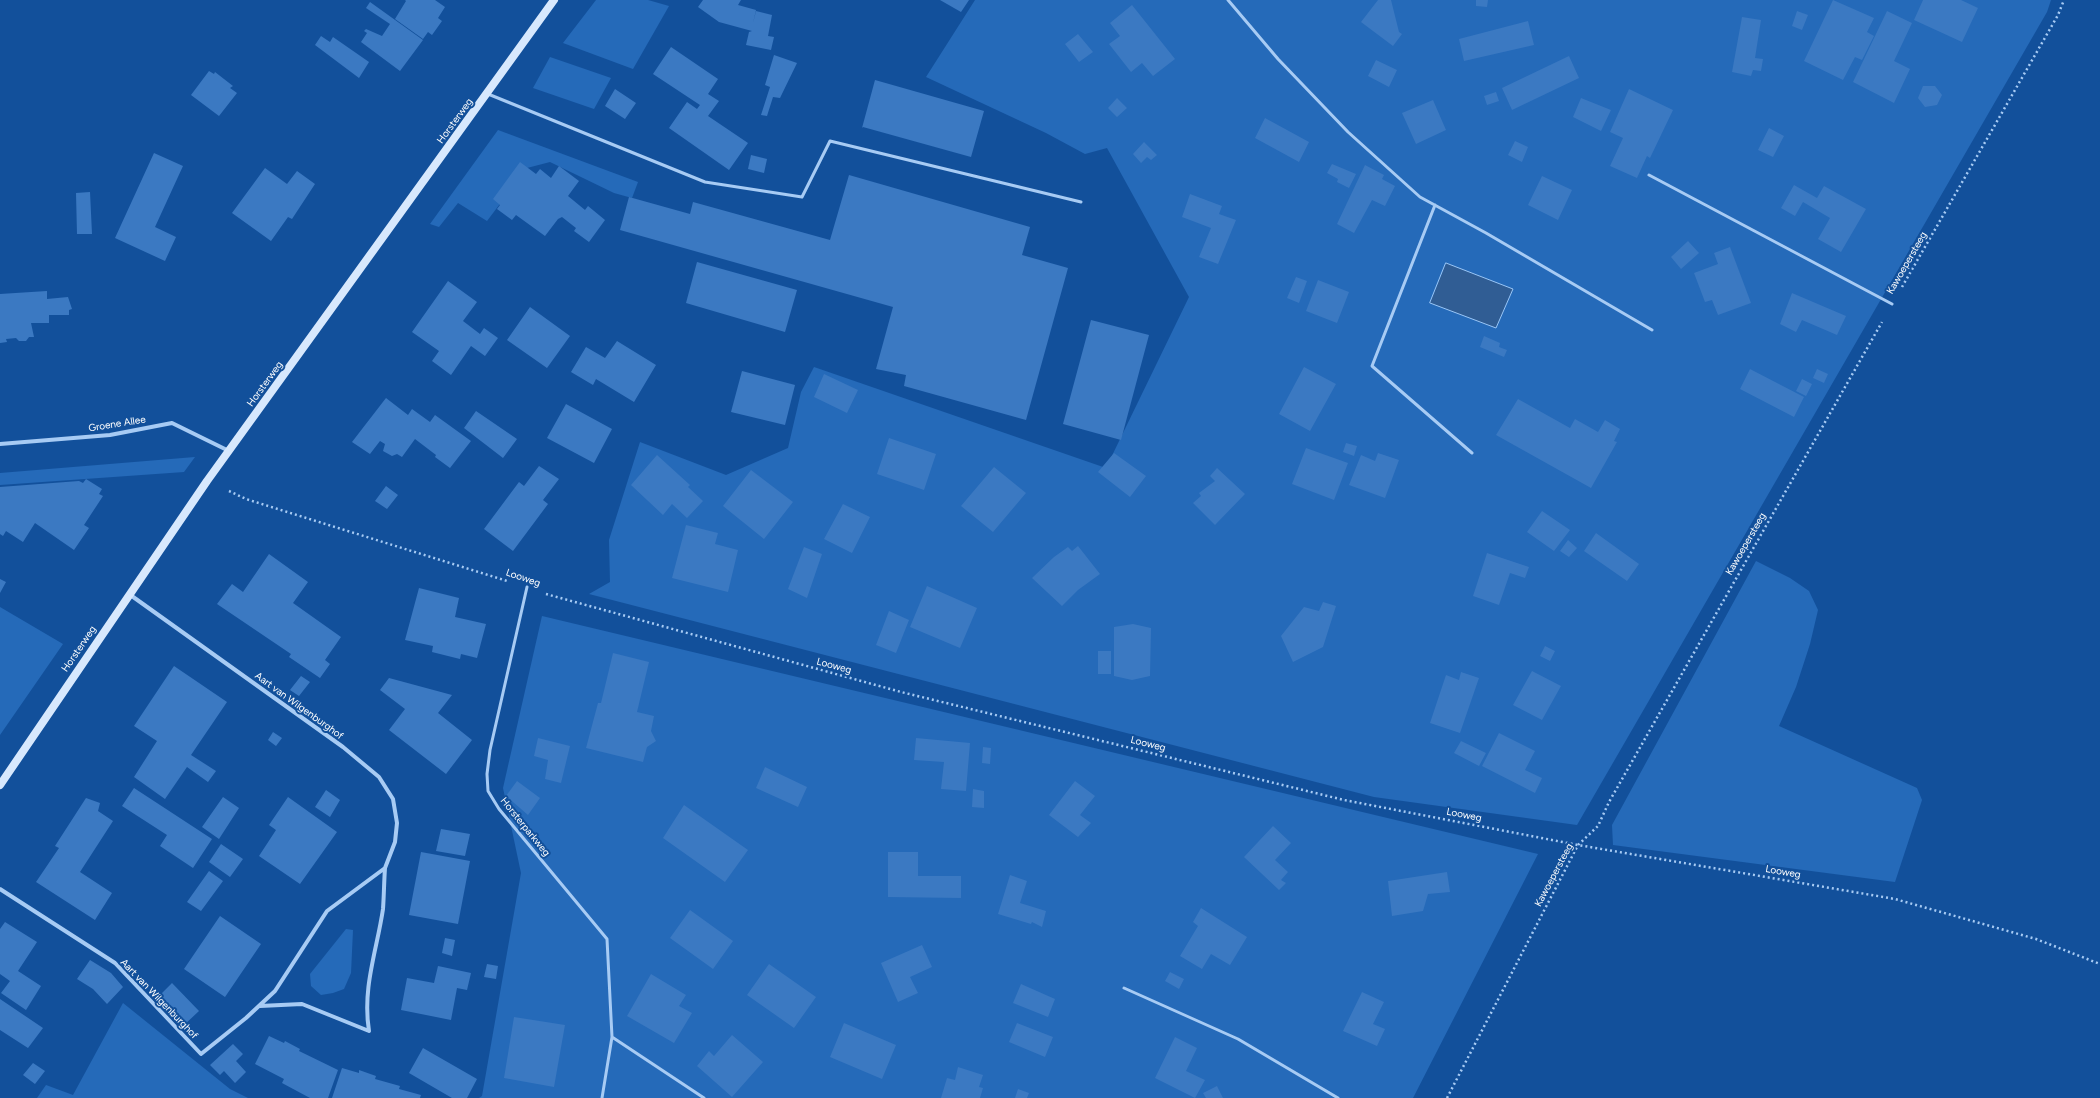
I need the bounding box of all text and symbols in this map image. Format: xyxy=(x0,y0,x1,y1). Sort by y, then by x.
street label: Horsterweg xyxy=(435,96,475,146)
street label: Kawoepersteeg xyxy=(1884,230,1930,296)
street label: Horsterweg xyxy=(245,359,285,409)
street label: Groene Allee xyxy=(87,414,147,434)
street label: Kawoepersteeg xyxy=(1723,511,1769,577)
street label: Looweg xyxy=(504,567,542,589)
street label: Horsterweg xyxy=(59,624,99,674)
street label: Looweg xyxy=(815,656,853,676)
street label: Aart van Wilgenburghof xyxy=(252,670,346,742)
street label: Looweg xyxy=(1129,734,1167,754)
street label: Horsterparkweg xyxy=(498,795,552,859)
street label: Looweg xyxy=(1445,806,1483,824)
street label: Kawoepersteeg xyxy=(1532,841,1576,909)
street label: Looweg xyxy=(1764,863,1802,881)
street label: Aart van Wilgenburghof xyxy=(118,957,200,1041)

